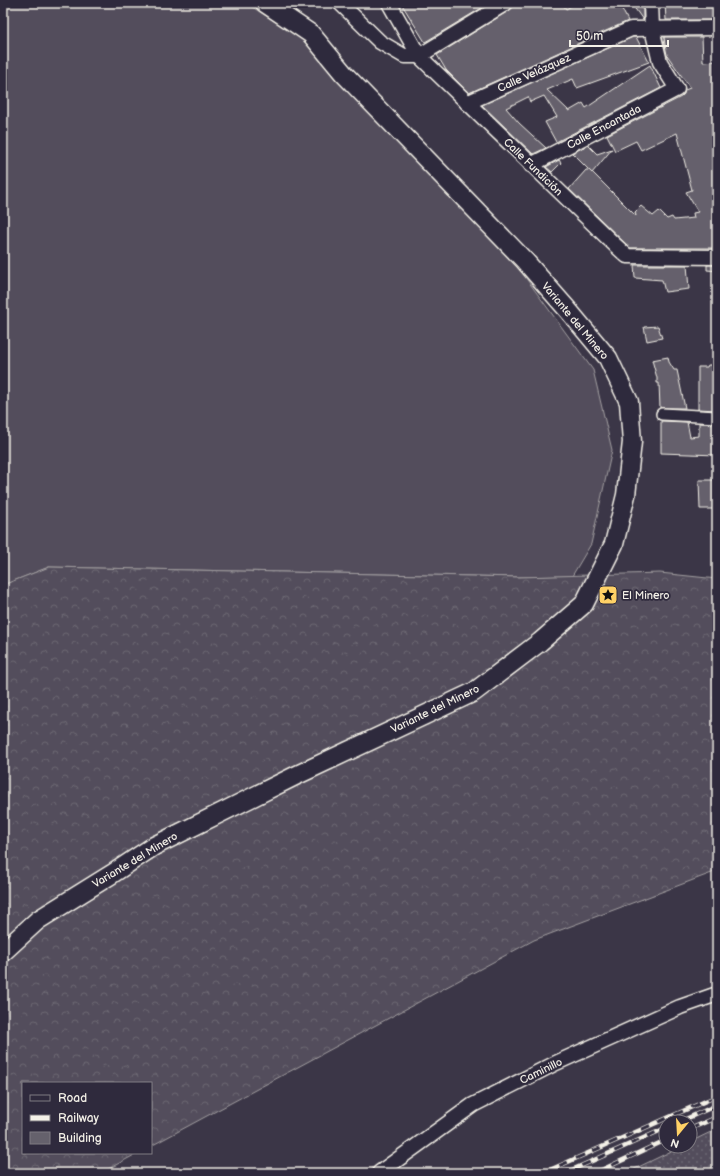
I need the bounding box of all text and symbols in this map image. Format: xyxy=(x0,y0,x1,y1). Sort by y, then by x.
scale bar xyxy=(570,22,668,48)
text: 50 m xyxy=(576,29,603,44)
street label: Calle Velázquez xyxy=(495,51,573,95)
street label: Calle Encantada xyxy=(565,102,643,152)
street label: Calle Fundición xyxy=(501,136,565,198)
street label: Variante del Minero xyxy=(539,280,611,362)
place icon: El Minero xyxy=(597,584,619,606)
place label: El Minero xyxy=(622,589,669,602)
street label: Variante del Minero xyxy=(389,682,481,736)
street label: Variante del Minero xyxy=(90,830,180,890)
street label: Caminillo xyxy=(518,1055,564,1087)
legend xyxy=(22,1082,152,1154)
text: Road xyxy=(58,1091,87,1106)
text: Railway xyxy=(58,1111,100,1126)
north arrow xyxy=(658,1114,698,1154)
text: Building xyxy=(58,1131,102,1146)
text: N xyxy=(669,1136,681,1150)

